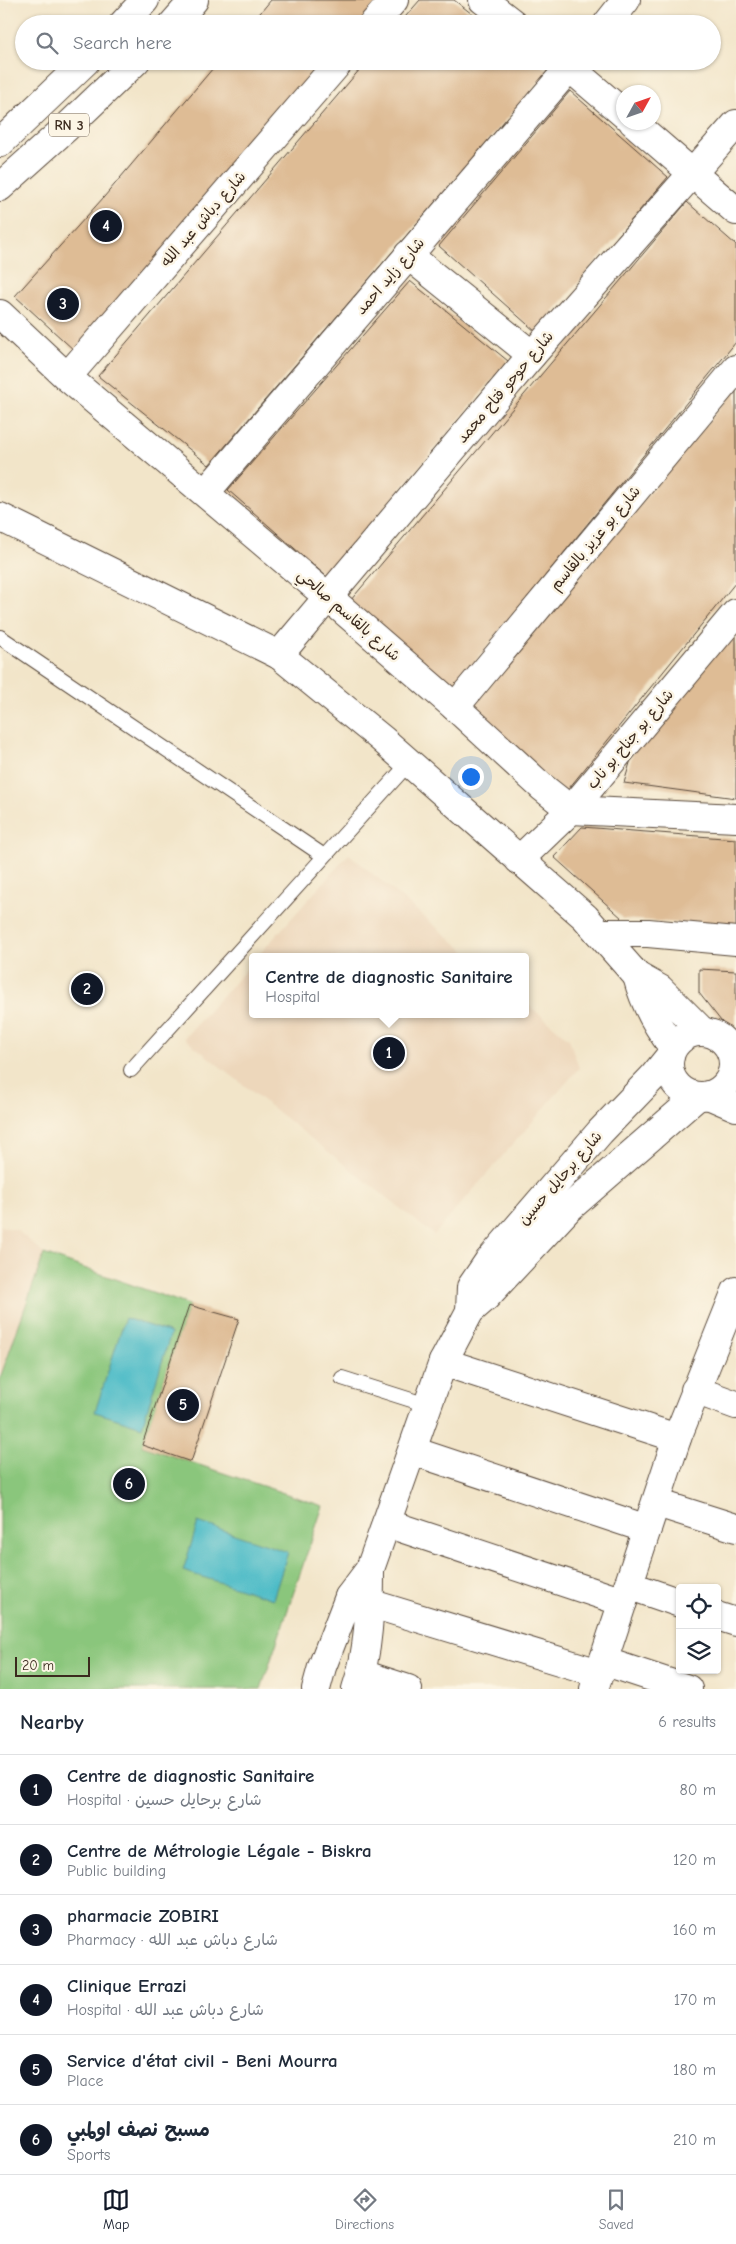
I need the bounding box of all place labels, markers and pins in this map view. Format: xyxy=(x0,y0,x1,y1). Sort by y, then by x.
pin: 4 xyxy=(90,207,122,245)
pin: 3 xyxy=(47,285,79,323)
pin: 2 xyxy=(71,970,103,1008)
pin: 1 xyxy=(373,1034,405,1072)
pin: 5 xyxy=(167,1386,199,1424)
pin: 6 xyxy=(113,1465,145,1503)

